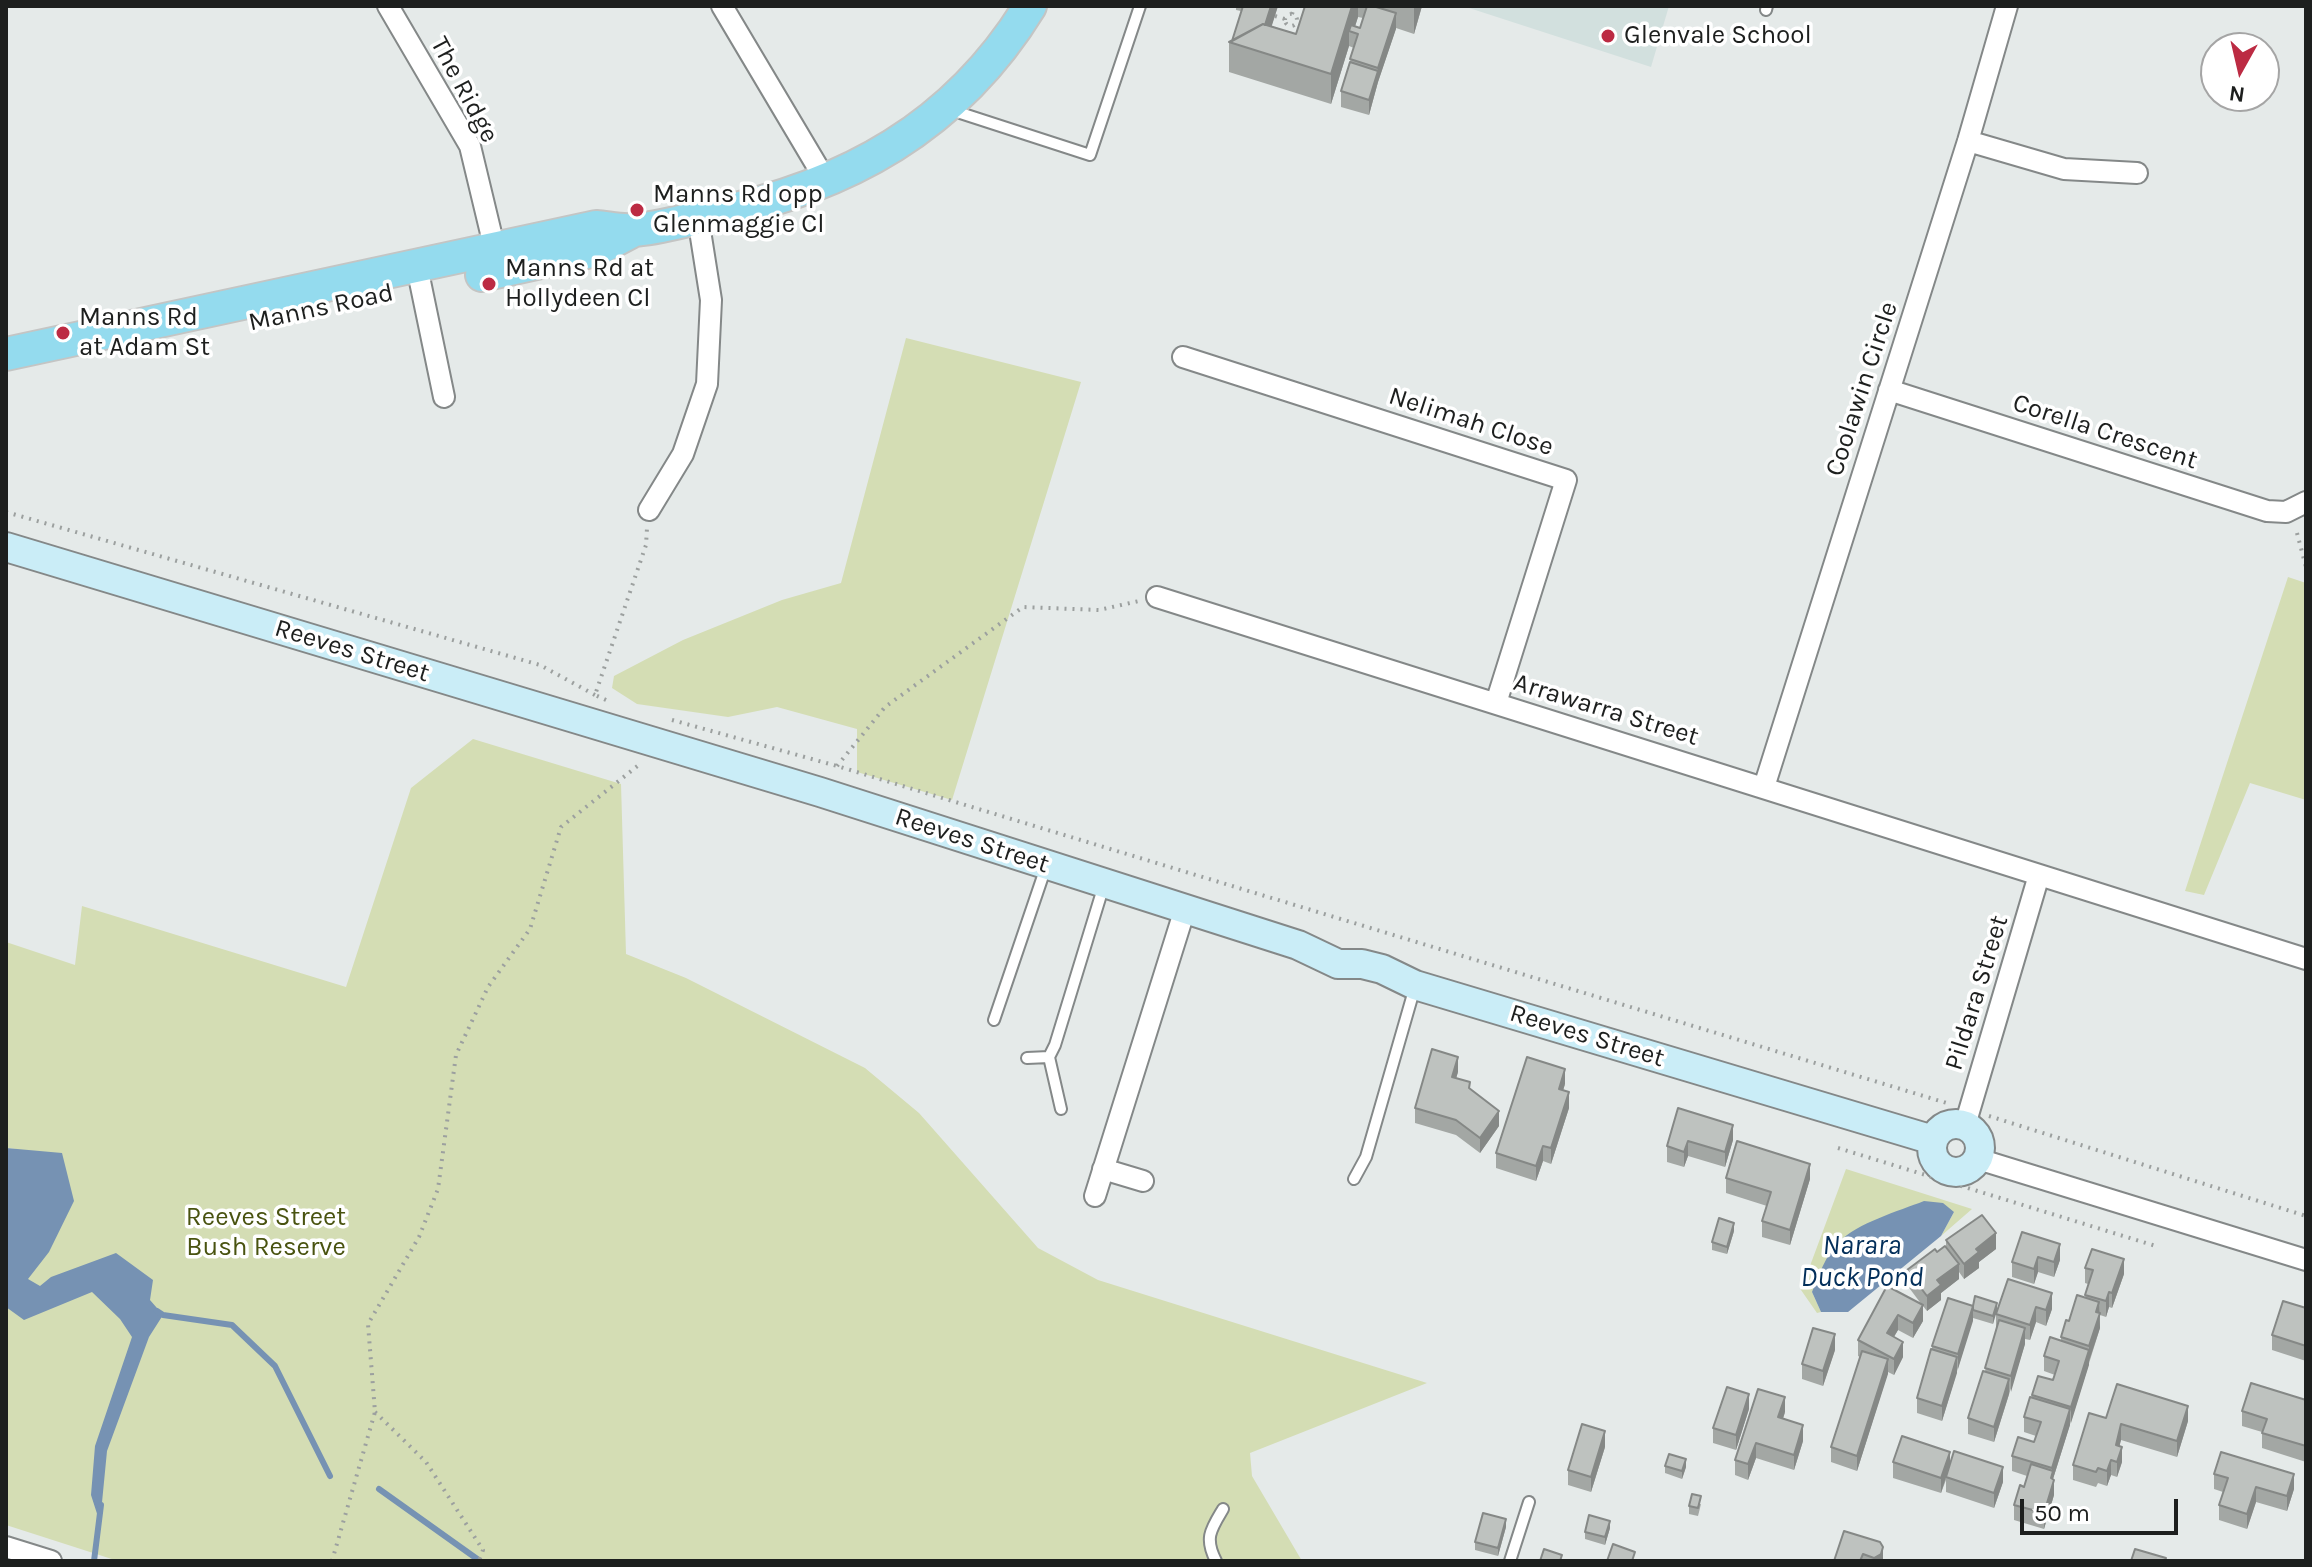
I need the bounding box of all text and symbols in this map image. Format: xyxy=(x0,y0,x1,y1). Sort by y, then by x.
place label: Glenvale School xyxy=(1624,20,1812,52)
marker: Glenvale School xyxy=(1599,27,1617,45)
street label: The Ridge xyxy=(423,32,505,148)
north arrow xyxy=(2200,32,2280,112)
text: N xyxy=(2227,80,2247,108)
place label: Manns Rd opp Glenmaggie Cl xyxy=(653,179,825,240)
marker: Manns Rd opp Glenmaggie Cl xyxy=(628,201,646,219)
place label: Manns Rd at Hollydeen Cl xyxy=(505,253,654,314)
marker: Manns Rd at Hollydeen Cl xyxy=(480,275,498,293)
street label: Manns Road xyxy=(246,277,396,339)
street label: Coolawin Circle xyxy=(1819,298,1905,480)
place label: Manns Rd at Adam St xyxy=(79,302,210,364)
marker: Manns Rd at Adam St xyxy=(54,324,72,342)
street label: Nelimah Close xyxy=(1385,381,1557,463)
street label: Corella Crescent xyxy=(2009,387,2201,477)
street label: Reeves Street xyxy=(271,613,433,689)
street label: Arrawarra Street xyxy=(1510,667,1702,753)
street label: Reeves Street xyxy=(891,801,1053,881)
street label: Pildara Street xyxy=(1939,912,2015,1074)
street label: Reeves Street xyxy=(1506,998,1668,1074)
park label: Reeves Street Bush Reserve xyxy=(186,1202,346,1264)
water label: Narara Duck Pond xyxy=(1800,1229,1924,1295)
scale bar xyxy=(2024,1483,2182,1533)
text: 50 m xyxy=(2034,1499,2090,1527)

